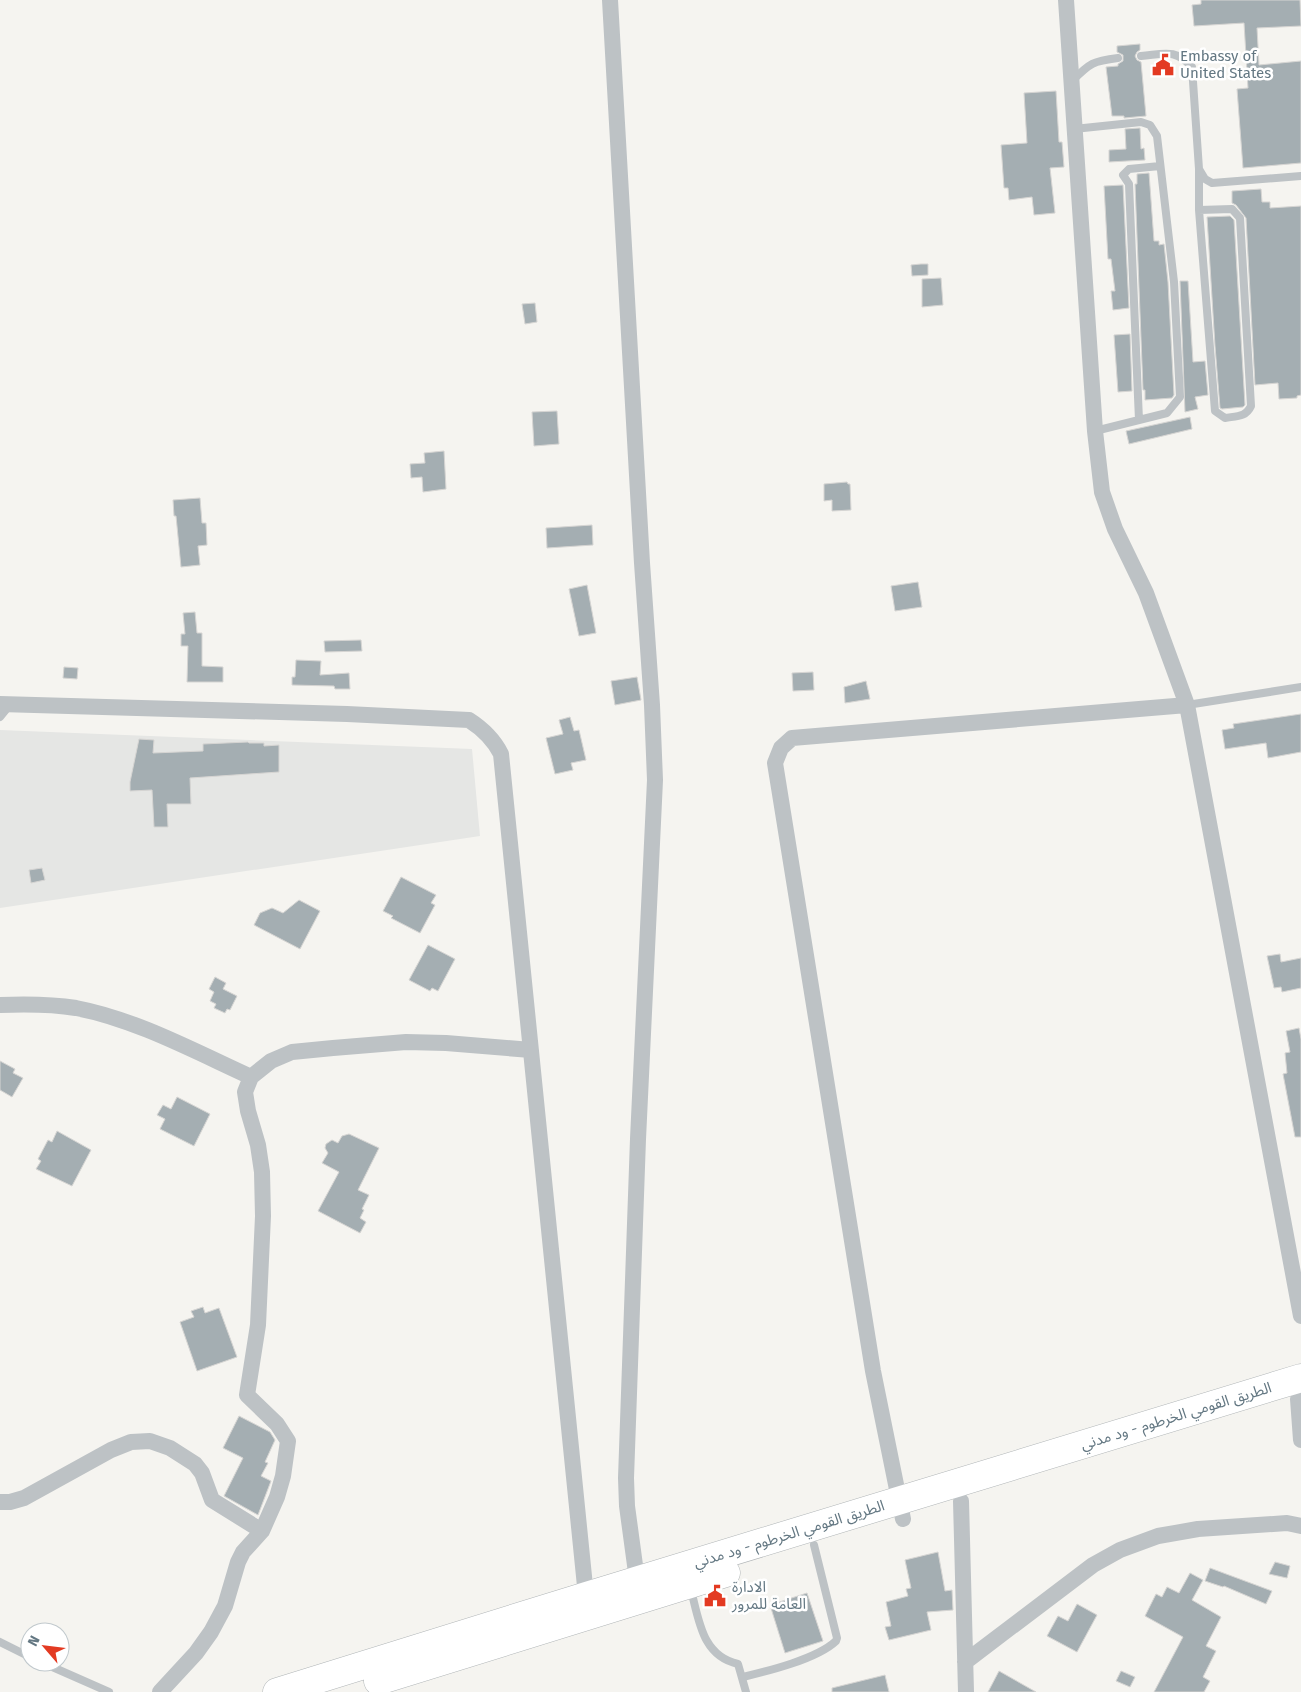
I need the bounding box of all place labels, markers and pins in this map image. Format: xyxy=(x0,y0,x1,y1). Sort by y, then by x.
place label: Embassy of United States xyxy=(1180,47,1271,82)
public building icon: Embassy of United States xyxy=(1150,52,1176,78)
place label: الادارة العامة للمرور xyxy=(731,1578,806,1613)
public building icon: الادارة العامة للمرور xyxy=(702,1583,728,1609)

